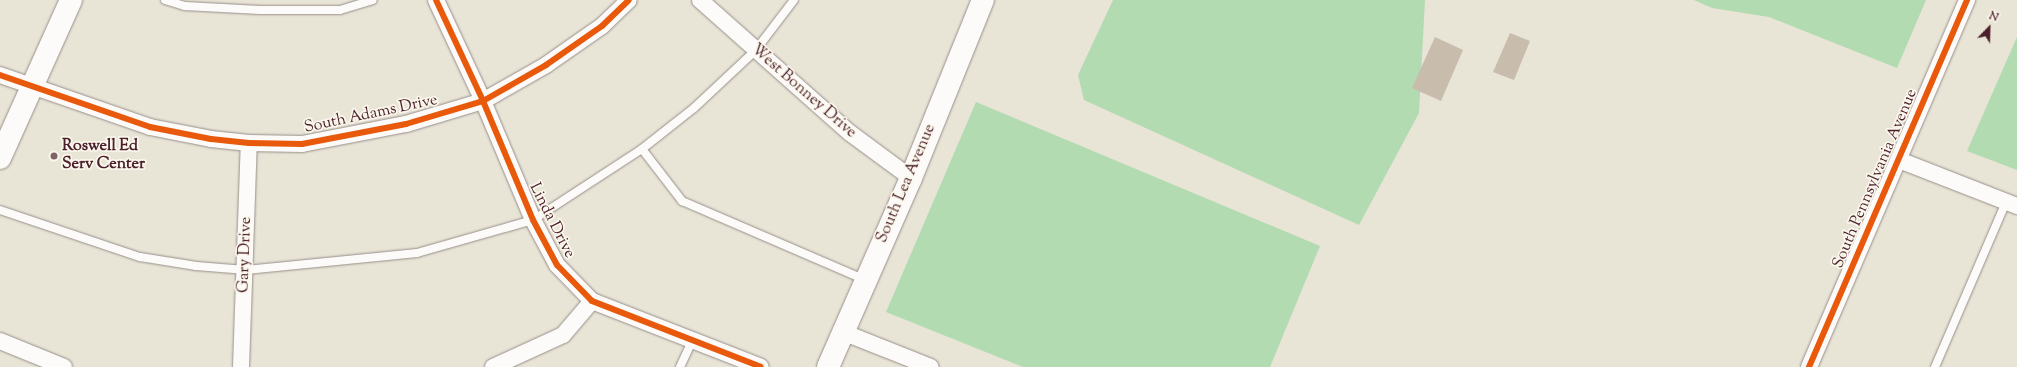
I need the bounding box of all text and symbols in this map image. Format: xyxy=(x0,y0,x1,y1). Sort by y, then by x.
north arrow xyxy=(1969,8,2009,48)
text: N xyxy=(1987,8,2001,26)
street label: West Bonney Drive xyxy=(746,41,860,143)
street label: South Pennsylvania Avenue xyxy=(1829,86,1923,272)
street label: South Adams Drive xyxy=(303,91,439,139)
street label: South Lea Avenue xyxy=(873,122,941,246)
place label: Roswell Ed Serv Center xyxy=(62,137,145,175)
marker: Roswell Ed Serv Center xyxy=(49,151,59,161)
street label: Linda Drive xyxy=(524,180,578,262)
street label: Gary Drive xyxy=(235,217,257,293)

